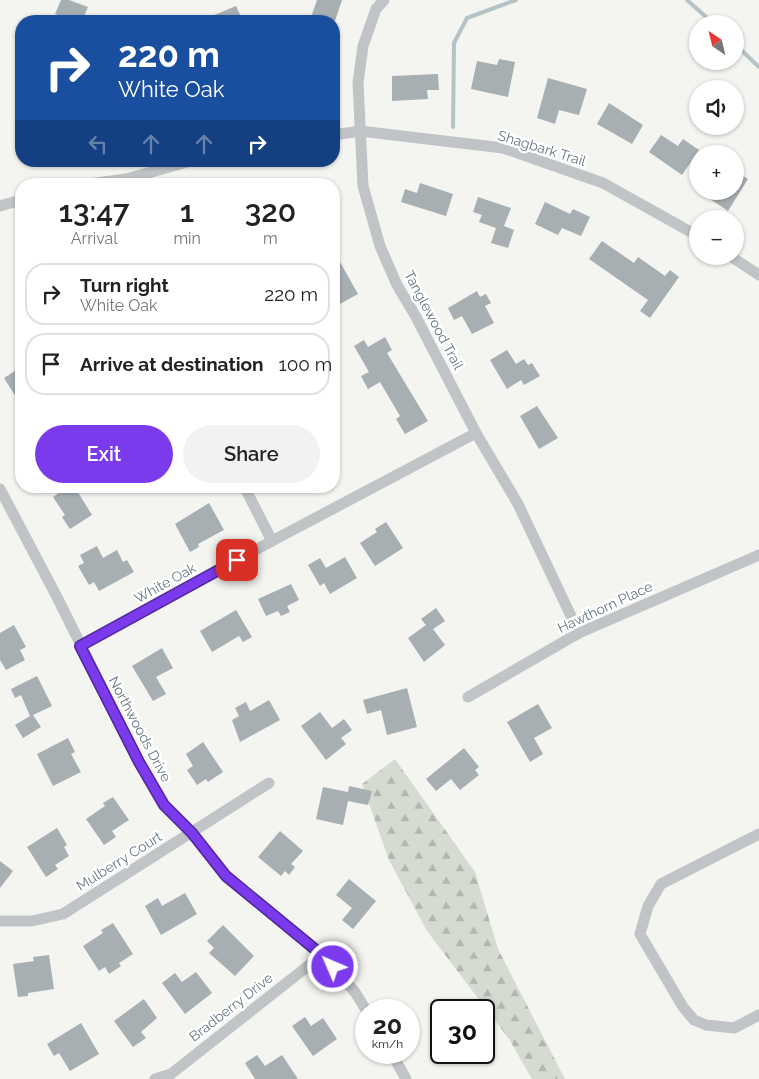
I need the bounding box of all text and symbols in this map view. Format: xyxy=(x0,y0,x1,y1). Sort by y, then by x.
north arrow xyxy=(689,15,744,70)
map controls xyxy=(689,15,744,265)
text: 220 m xyxy=(118,34,220,75)
icon: right xyxy=(35,35,100,100)
text: White Oak xyxy=(118,76,224,102)
button: sound xyxy=(689,80,744,135)
street label: Shagbark Trail xyxy=(496,127,588,169)
icon: left xyxy=(84,130,112,158)
icon: ahead xyxy=(137,130,165,158)
icon: ahead xyxy=(190,130,218,158)
icon: right xyxy=(243,130,271,158)
button: + xyxy=(689,145,744,200)
text: 13:47 xyxy=(59,194,130,229)
text: 1 xyxy=(180,194,194,229)
text: 320 xyxy=(245,194,296,229)
button: − xyxy=(689,210,744,265)
text: Arrival xyxy=(71,229,118,248)
text: min xyxy=(173,229,201,248)
text: m xyxy=(263,229,278,248)
street label: Tanglewood Trail xyxy=(401,268,467,372)
text: Turn right xyxy=(80,274,169,296)
icon: right xyxy=(37,280,65,308)
text: 220 m xyxy=(264,283,318,305)
text: White Oak xyxy=(80,296,157,315)
icon: arrive xyxy=(37,350,65,378)
text: Arrive at destination xyxy=(80,353,264,375)
text: 100 m xyxy=(279,353,332,375)
button: Exit xyxy=(35,425,173,483)
button: Share xyxy=(183,425,320,483)
pin xyxy=(216,539,258,581)
icon: arrive xyxy=(223,546,251,574)
street label: White Oak xyxy=(132,559,199,606)
street label: Hawthorn Place xyxy=(555,578,655,636)
street label: Northwoods Drive xyxy=(106,674,174,784)
street label: Mulberry Court xyxy=(73,828,165,894)
position arrow xyxy=(306,940,358,992)
street label: Bradberry Drive xyxy=(186,969,276,1045)
speed limit sign: 30 xyxy=(430,999,495,1064)
text: 20 xyxy=(373,1010,402,1040)
text: km/h xyxy=(372,1037,403,1051)

